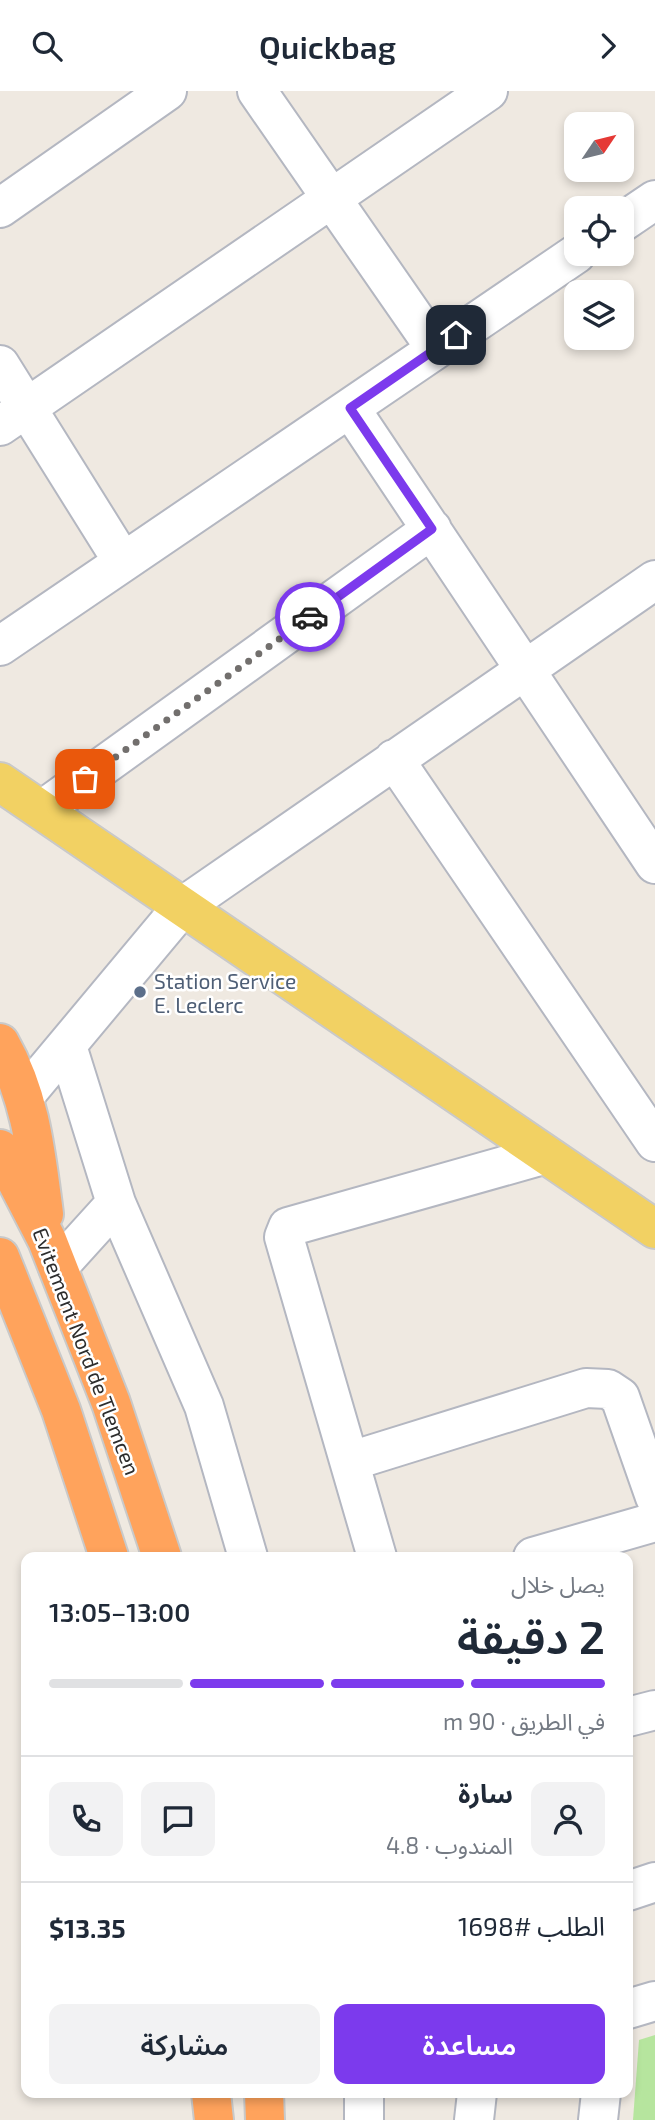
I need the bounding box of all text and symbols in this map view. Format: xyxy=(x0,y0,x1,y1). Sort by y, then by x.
icon: search xyxy=(28,27,66,65)
text: Quickbag xyxy=(259,27,396,65)
icon: forward xyxy=(589,27,627,65)
north arrow xyxy=(564,112,634,182)
map controls xyxy=(564,112,634,350)
button: locate xyxy=(564,196,634,266)
button: layers xyxy=(564,280,634,350)
pin xyxy=(426,305,486,365)
icon: home xyxy=(437,316,475,354)
courier xyxy=(275,582,345,652)
icon: car xyxy=(291,598,329,636)
pin xyxy=(55,749,115,809)
icon: bag xyxy=(66,760,104,798)
place label: Station Service E. Leclerc xyxy=(154,968,296,1017)
marker: Station Service E. Leclerc xyxy=(132,984,148,1000)
street label: Evitement Nord de Tlemcen xyxy=(28,1224,146,1478)
text: يصل خلال xyxy=(511,1570,605,1598)
text: 13:00–13:05 xyxy=(49,1596,190,1627)
text: 2 دقيقة xyxy=(457,1608,605,1663)
text: في الطريق · 90 m xyxy=(443,1707,605,1735)
text: سارة xyxy=(458,1777,513,1808)
button: phone xyxy=(49,1782,123,1856)
button: chat xyxy=(141,1782,215,1856)
button: person xyxy=(531,1782,605,1856)
text: المندوب · 4.8 xyxy=(386,1831,513,1859)
text: الطلب #1698 xyxy=(458,1910,605,1941)
text: $13.35 xyxy=(49,1912,126,1943)
button: مشاركة xyxy=(49,2004,320,2084)
button: مساعدة xyxy=(334,2004,605,2084)

